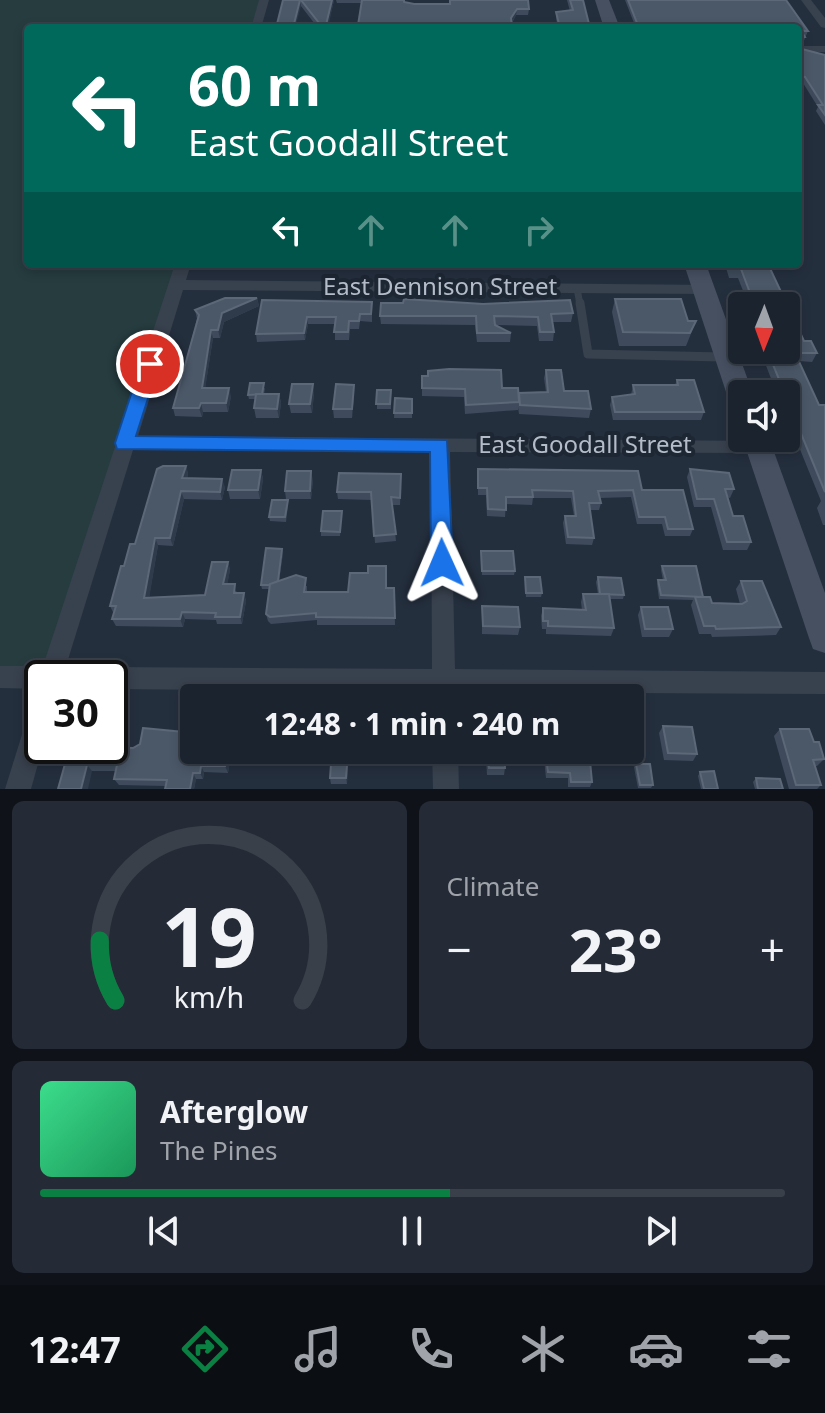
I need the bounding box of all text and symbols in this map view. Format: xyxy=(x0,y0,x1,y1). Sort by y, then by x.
text: 60 m xyxy=(188,46,321,122)
icon: left xyxy=(56,56,160,160)
text: East Goodall Street xyxy=(188,118,508,167)
icon: left xyxy=(265,208,309,252)
icon: ahead xyxy=(349,208,393,252)
icon: ahead xyxy=(433,208,477,252)
icon: right xyxy=(517,208,561,252)
street label: East Dennison Street xyxy=(323,269,557,302)
north arrow xyxy=(728,292,800,364)
map controls xyxy=(728,292,800,452)
pin xyxy=(116,330,184,398)
icon: arrive xyxy=(128,342,172,386)
button: sound xyxy=(728,380,800,452)
street label: East Goodall Street xyxy=(478,427,692,460)
position arrow xyxy=(400,521,484,605)
speed limit sign: 30 xyxy=(24,660,128,764)
text: 12:48 · 1 min · 240 m xyxy=(264,703,560,744)
text: Climate xyxy=(447,868,539,904)
text: 19 xyxy=(162,878,257,991)
text: 23° xyxy=(569,908,663,990)
text: − xyxy=(447,919,472,979)
text: + xyxy=(760,919,785,979)
text: km/h xyxy=(174,977,244,1016)
text: Afterglow xyxy=(160,1091,308,1132)
text: The Pines xyxy=(160,1132,278,1168)
icon: previous xyxy=(142,1209,186,1253)
icon: pause xyxy=(390,1209,434,1253)
icon: next xyxy=(639,1209,683,1253)
icon: directions xyxy=(177,1321,233,1377)
icon: music xyxy=(290,1321,346,1377)
icon: phone xyxy=(403,1321,459,1377)
icon: climate xyxy=(515,1321,571,1377)
icon: car xyxy=(628,1321,684,1377)
icon: filters xyxy=(741,1321,797,1377)
text: 12:47 xyxy=(28,1325,121,1374)

